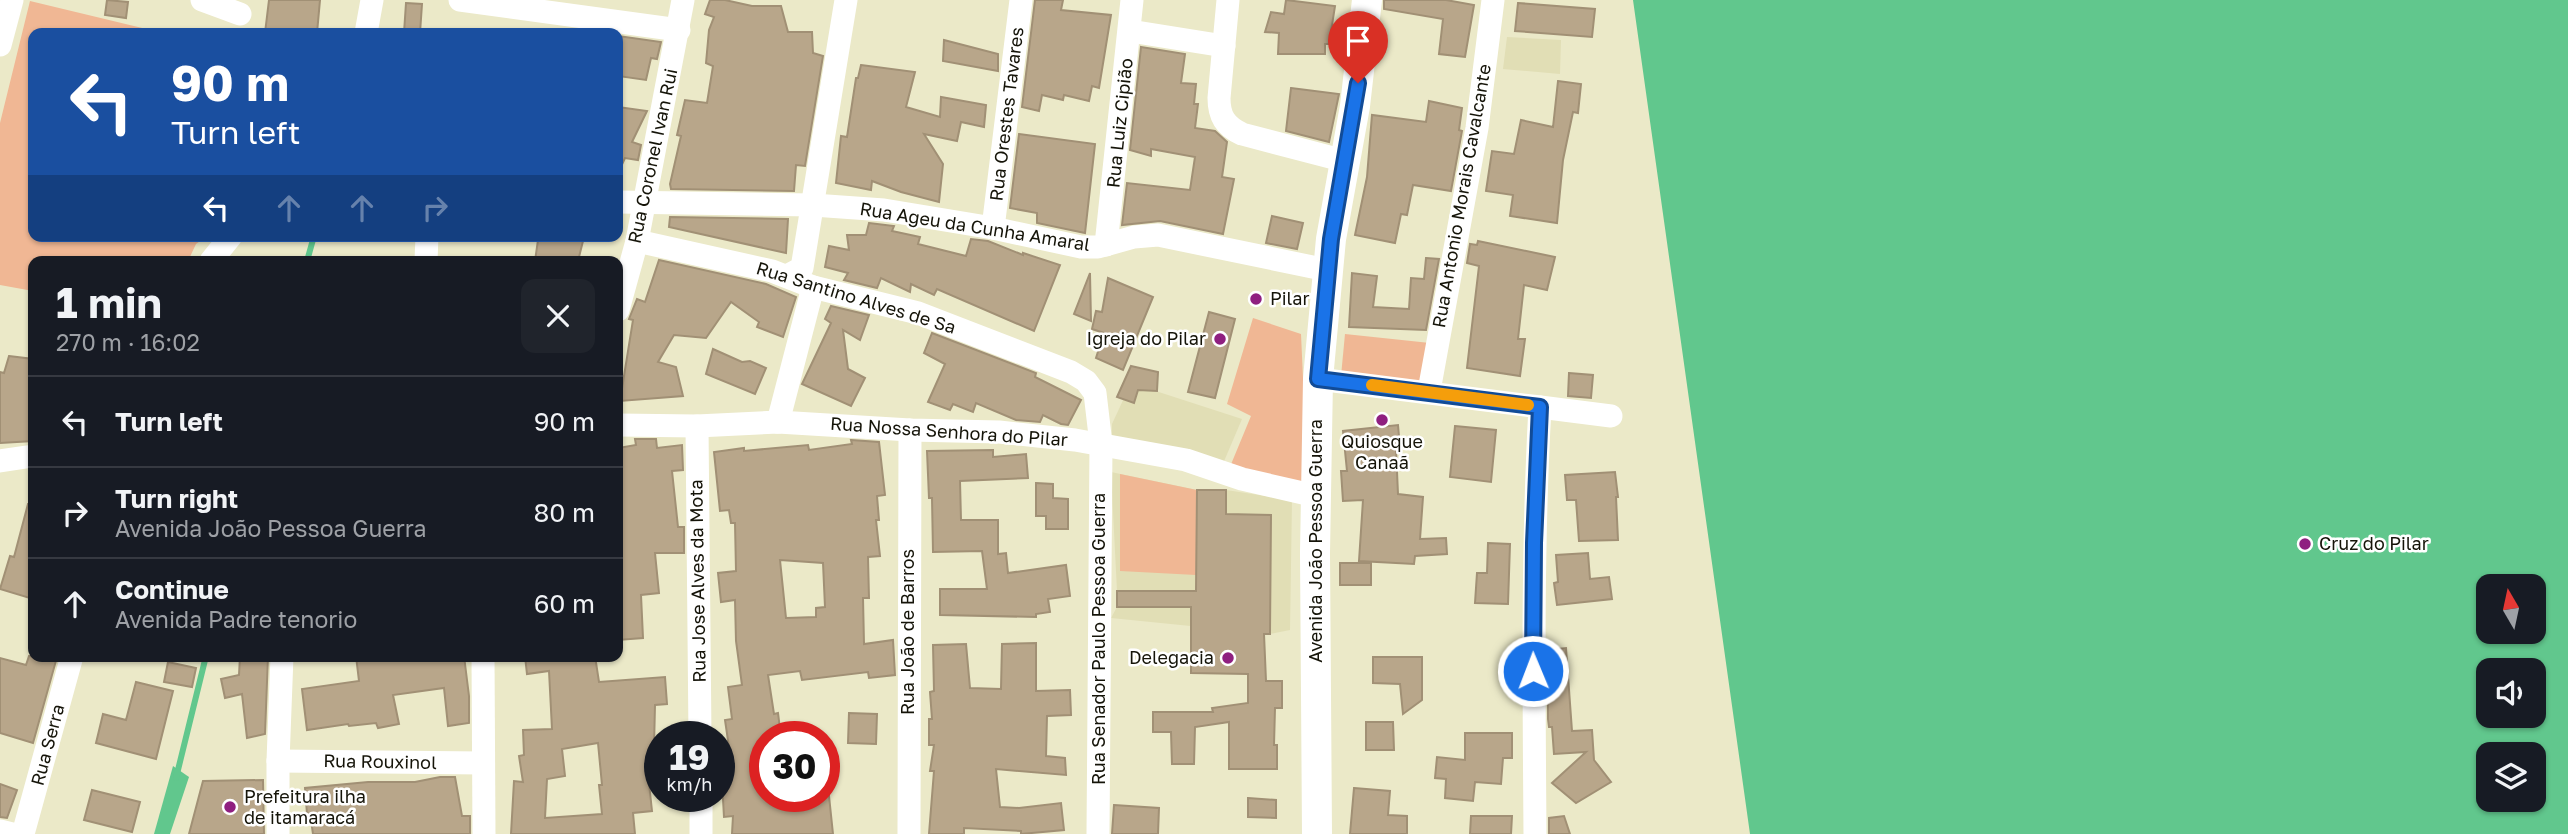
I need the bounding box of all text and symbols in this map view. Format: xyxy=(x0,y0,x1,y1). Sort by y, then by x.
pin xyxy=(1328,11,1388,83)
icon: arrive xyxy=(1339,22,1377,60)
street label: Rua Orestes Tavares xyxy=(984,26,1028,202)
text: 90 m xyxy=(171,53,289,112)
icon: left xyxy=(56,56,147,147)
street label: Rua Luiz Cipião xyxy=(1101,57,1137,189)
street label: Rua Antonio Morais Cavalcante xyxy=(1427,62,1495,330)
street label: Rua Coronel Ivan Rui xyxy=(623,66,681,245)
text: Turn left xyxy=(171,113,300,151)
icon: left xyxy=(197,189,235,227)
icon: ahead xyxy=(270,189,308,227)
icon: ahead xyxy=(343,189,381,227)
icon: right xyxy=(416,189,454,227)
street label: Rua Ageu da Cunha Amaral xyxy=(858,197,1092,255)
street label: Rua Santino Alves de Sa xyxy=(754,256,959,338)
text: 1 min xyxy=(56,277,162,327)
button: close xyxy=(521,279,595,353)
place label: Pilar xyxy=(1270,287,1310,309)
marker: Pilar xyxy=(1248,291,1264,307)
place label: Igreja do Pilar xyxy=(1087,327,1206,349)
text: 270 m · 16:02 xyxy=(56,328,200,356)
marker: Igreja do Pilar xyxy=(1212,331,1228,347)
icon: left xyxy=(56,403,94,441)
text: Turn left xyxy=(115,406,223,437)
text: 90 m xyxy=(534,406,595,437)
street label: Rua Nossa Senhora do Pilar xyxy=(830,412,1069,450)
marker: Quiosque Canaã xyxy=(1374,412,1390,428)
street label: Avenida João Pessoa Guerra xyxy=(1304,419,1326,663)
place label: Quiosque Canaã xyxy=(1341,430,1423,473)
street label: Rua Jose Alves da Mota xyxy=(684,479,710,683)
text: Turn right xyxy=(115,483,238,514)
street label: Rua Senador Paulo Pessoa Guerra xyxy=(1087,493,1109,785)
icon: right xyxy=(56,494,94,532)
text: 80 m xyxy=(534,497,595,528)
text: Avenida João Pessoa Guerra xyxy=(115,514,426,542)
place label: Cruz do Pilar xyxy=(2319,532,2429,554)
marker: Cruz do Pilar xyxy=(2297,536,2313,552)
street label: Rua João de Barros xyxy=(896,549,918,715)
text: Continue xyxy=(115,574,229,605)
north arrow xyxy=(2476,574,2546,644)
map controls xyxy=(2476,574,2546,812)
icon: ahead xyxy=(56,585,94,623)
text: 60 m xyxy=(534,588,595,619)
text: Avenida Padre tenorio xyxy=(115,605,357,633)
position arrow xyxy=(1496,634,1570,708)
place label: Delegacia xyxy=(1129,646,1214,668)
marker: Delegacia xyxy=(1220,650,1236,666)
button: sound xyxy=(2476,658,2546,728)
street label: Rua Serra xyxy=(26,702,68,788)
speed limit sign: 30 xyxy=(749,721,840,812)
text: 19 xyxy=(669,736,710,778)
button: layers xyxy=(2476,742,2546,812)
street label: Rua Rouxinol xyxy=(323,749,437,773)
text: km/h xyxy=(667,773,712,795)
place label: Prefeitura ilha de itamaracá xyxy=(244,785,366,828)
marker: Prefeitura ilha de itamaracá xyxy=(222,799,238,815)

